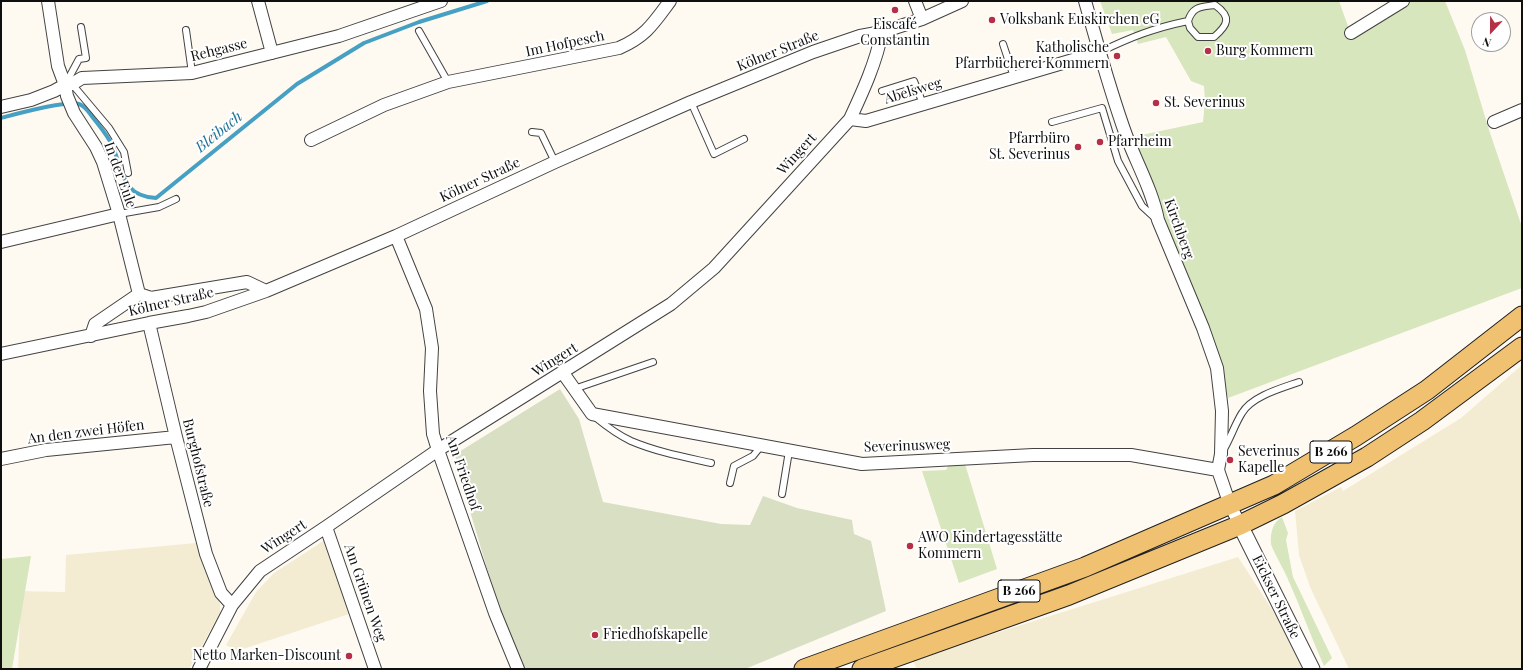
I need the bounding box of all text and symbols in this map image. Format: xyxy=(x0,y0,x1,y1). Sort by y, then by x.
marker: Eiscafé Constantin xyxy=(890,5,900,15)
place label: Volksbank Euskirchen eG xyxy=(1000,12,1159,28)
north arrow xyxy=(1471,12,1511,52)
marker: Volksbank Euskirchen eG xyxy=(987,15,997,25)
place label: Eiscafé Constantin xyxy=(860,17,930,50)
street label: Im Hofpesch xyxy=(524,27,606,61)
street label: Kölner Straße xyxy=(735,27,821,75)
text: N xyxy=(1480,34,1493,51)
street label: Rehgasse xyxy=(189,35,249,65)
place label: Katholische Pfarrbücherei Kommern xyxy=(955,40,1109,72)
place label: Burg Kommern xyxy=(1216,43,1313,59)
marker: Burg Kommern xyxy=(1203,46,1213,56)
marker: Katholische Pfarrbücherei Kommern xyxy=(1112,51,1122,61)
street label: Abelsweg xyxy=(882,74,944,108)
place label: St. Severinus xyxy=(1164,95,1245,111)
marker: St. Severinus xyxy=(1151,98,1161,108)
water label: Bleibach xyxy=(192,108,246,156)
street label: Wingert xyxy=(774,130,820,178)
place label: Pfarrbüro St. Severinus xyxy=(989,131,1070,164)
place label: Pfarrheim xyxy=(1108,134,1172,150)
marker: Pfarrheim xyxy=(1095,137,1105,147)
street label: In der Eule xyxy=(100,140,140,210)
marker: Pfarrbüro St. Severinus xyxy=(1073,142,1083,152)
street label: Kölner Straße xyxy=(437,154,523,206)
street label: Kirchberg xyxy=(1160,197,1198,261)
street label: Kölner Straße xyxy=(127,284,215,320)
street label: Wingert xyxy=(529,340,581,380)
street label: An den zwei Höfen xyxy=(27,416,145,448)
street label: Burghofstraße xyxy=(179,417,217,509)
street label: Am Friedhof xyxy=(442,433,484,513)
street label: Severinusweg xyxy=(863,436,951,456)
road number: B 266 xyxy=(1310,441,1352,463)
place label: Severinus Kapelle xyxy=(1238,444,1299,476)
marker: Severinus Kapelle xyxy=(1225,455,1235,465)
street label: Wingert xyxy=(258,516,310,558)
place label: AWO Kindertagesstätte Kommern xyxy=(918,530,1063,562)
marker: AWO Kindertagesstätte Kommern xyxy=(905,541,915,551)
street label: Am Grünen Weg xyxy=(340,542,390,644)
street label: Eickser Straße xyxy=(1248,552,1304,642)
road number: B 266 xyxy=(998,580,1040,602)
place label: Friedhofskapelle xyxy=(603,627,708,643)
marker: Friedhofskapelle xyxy=(590,630,600,640)
place label: Netto Marken-Discount xyxy=(193,648,341,664)
marker: Netto Marken-Discount xyxy=(344,651,354,661)

